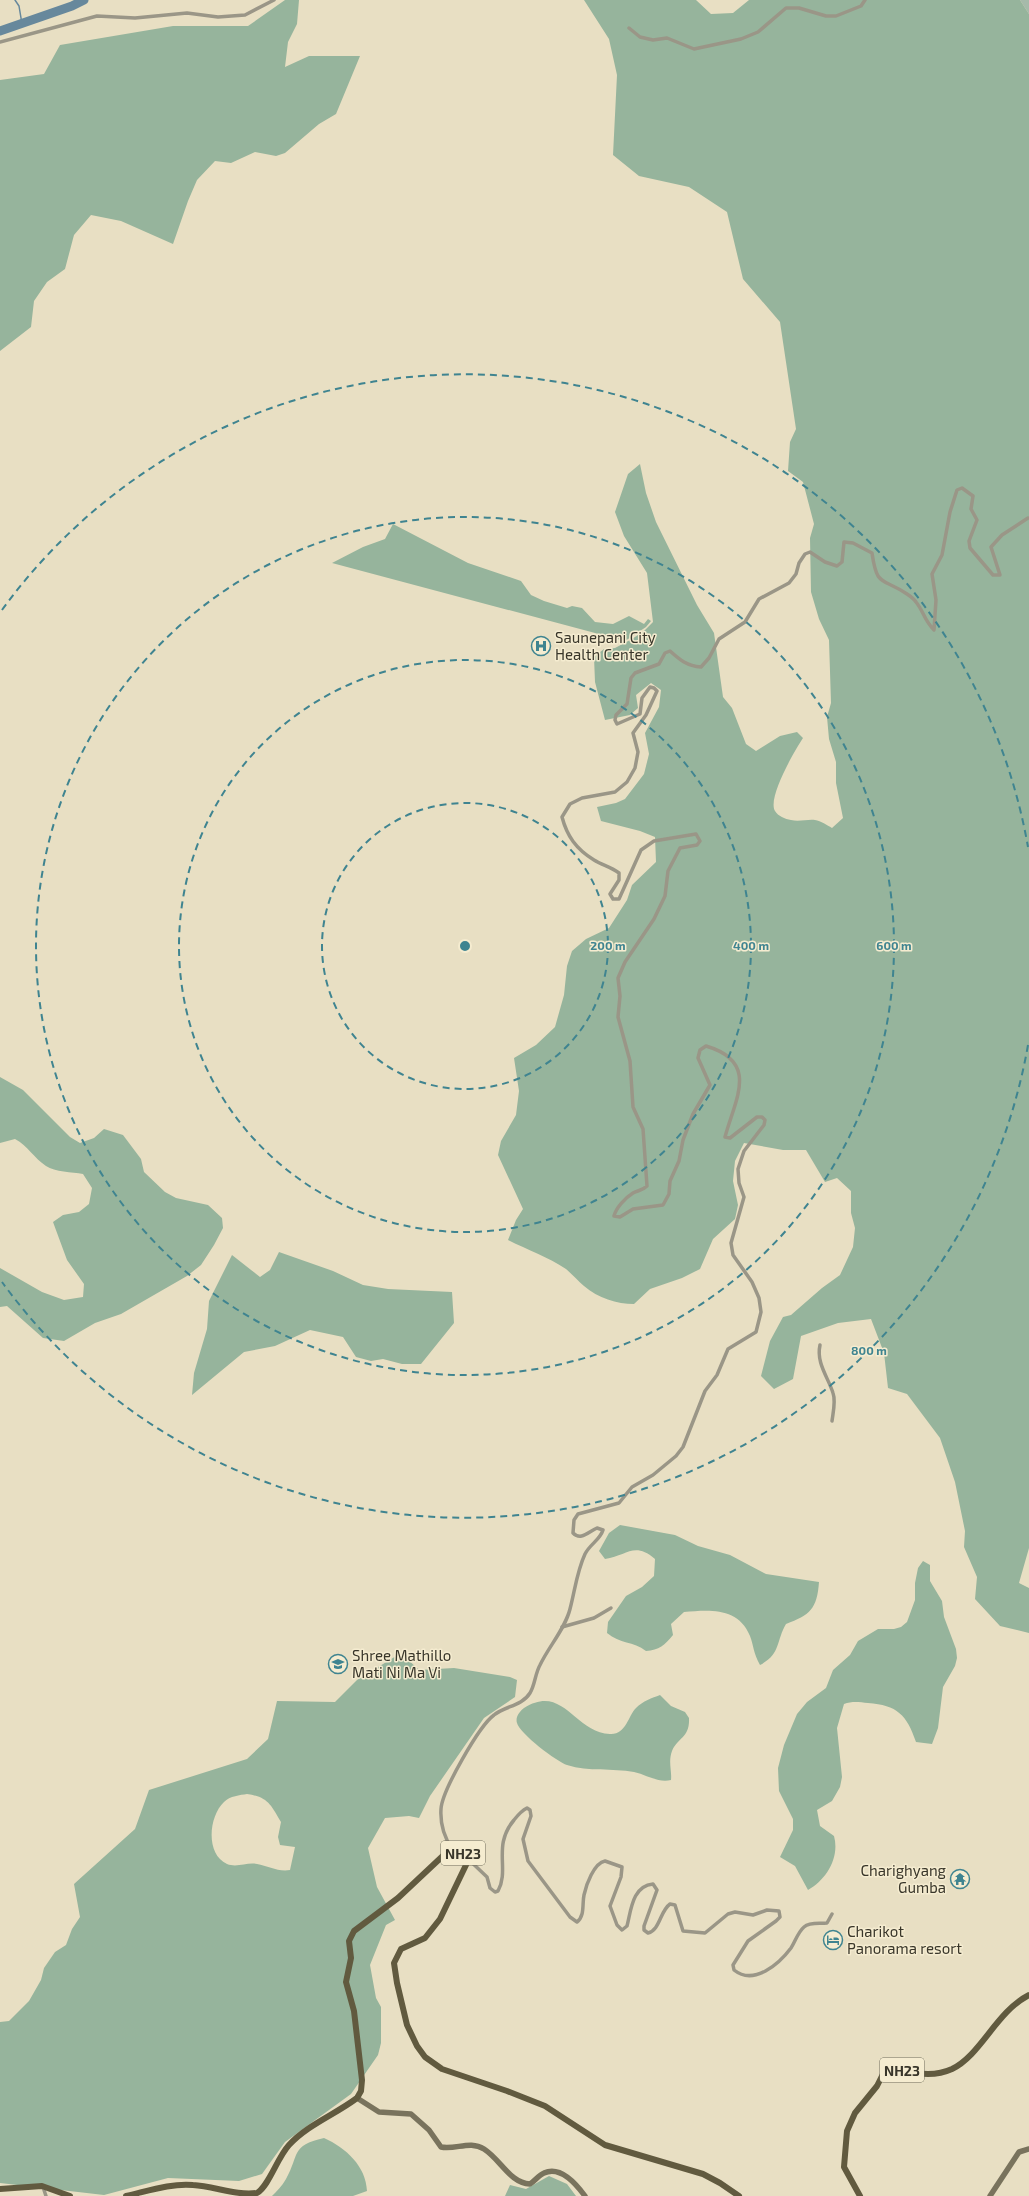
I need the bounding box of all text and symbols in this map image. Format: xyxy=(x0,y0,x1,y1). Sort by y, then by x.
place label: Saunepani City Health Center xyxy=(555,628,656,663)
hospital icon: Saunepani City Health Center xyxy=(530,635,552,657)
text: 200 m xyxy=(590,938,626,952)
text: 400 m xyxy=(733,938,769,952)
text: 600 m xyxy=(876,938,912,952)
centre of rings xyxy=(458,939,472,953)
text: 800 m xyxy=(851,1343,887,1357)
place label: Shree Mathillo Mati Ni Ma Vi xyxy=(352,1646,451,1681)
school or university icon: Shree Mathillo Mati Ni Ma Vi xyxy=(327,1653,349,1675)
road number: NH23 xyxy=(441,1841,485,1865)
place label: Charighyang Gumba xyxy=(860,1861,947,1896)
temple icon: Charighyang Gumba xyxy=(949,1868,971,1890)
place label: Charikot Panorama resort xyxy=(847,1922,962,1957)
hotel icon: Charikot Panorama resort xyxy=(822,1929,844,1951)
road number: NH23 xyxy=(880,2058,924,2082)

